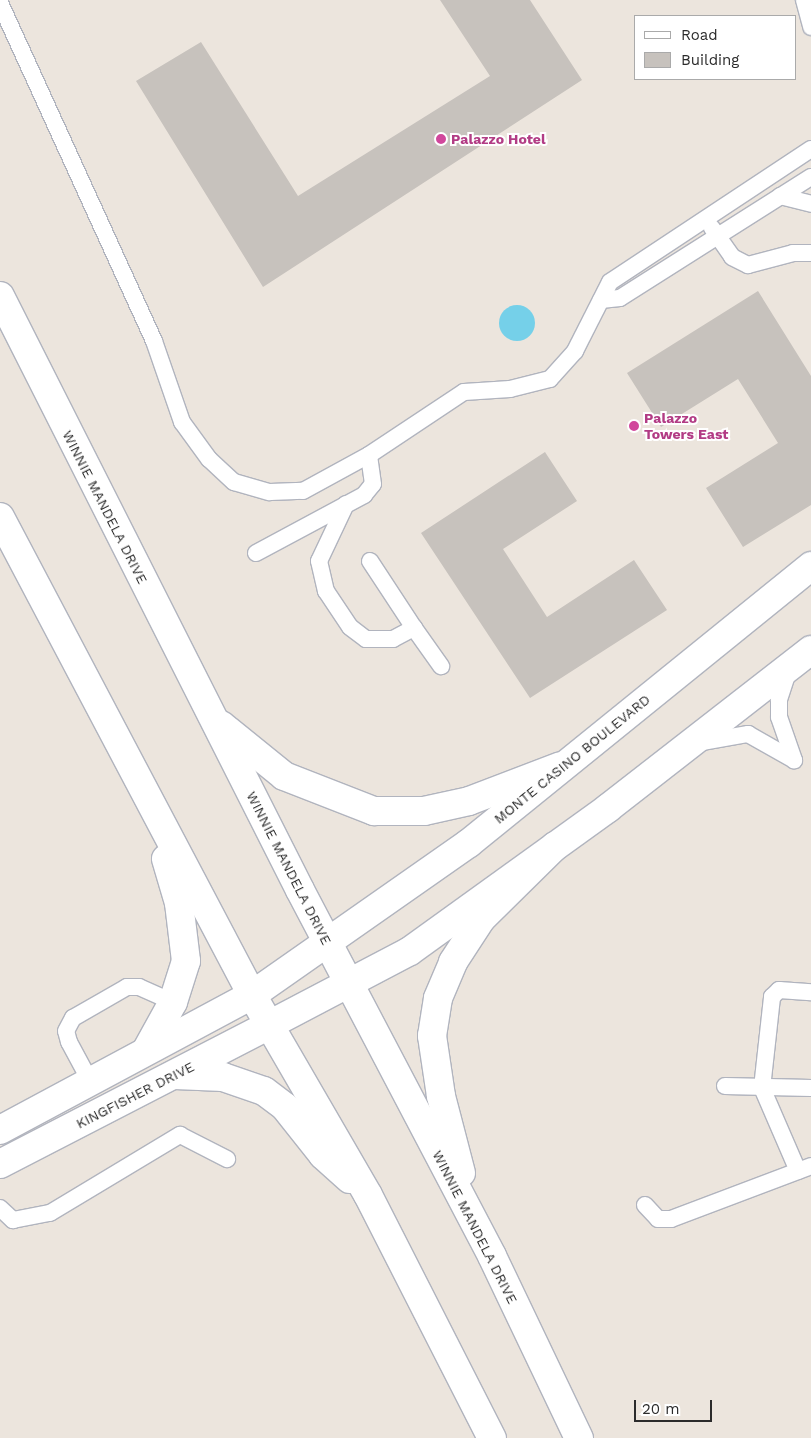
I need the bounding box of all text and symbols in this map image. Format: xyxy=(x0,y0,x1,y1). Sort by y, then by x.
legend xyxy=(634,15,796,80)
text: Road xyxy=(681,26,718,44)
text: Building xyxy=(681,51,739,69)
place label: Palazzo Hotel xyxy=(451,131,546,147)
marker: Palazzo Hotel xyxy=(435,133,447,145)
place label: Palazzo Towers East xyxy=(644,410,728,442)
marker: Palazzo Towers East xyxy=(628,420,640,432)
street label: WINNIE MANDELA DRIVE xyxy=(59,427,151,587)
street label: MONTE CASINO BOULEVARD xyxy=(491,691,653,827)
street label: WINNIE MANDELA DRIVE xyxy=(243,788,335,948)
street label: KINGFISHER DRIVE xyxy=(73,1058,197,1132)
street label: WINNIE MANDELA DRIVE xyxy=(429,1147,521,1307)
scale bar xyxy=(636,1390,714,1422)
text: 20 m xyxy=(642,1400,680,1418)

